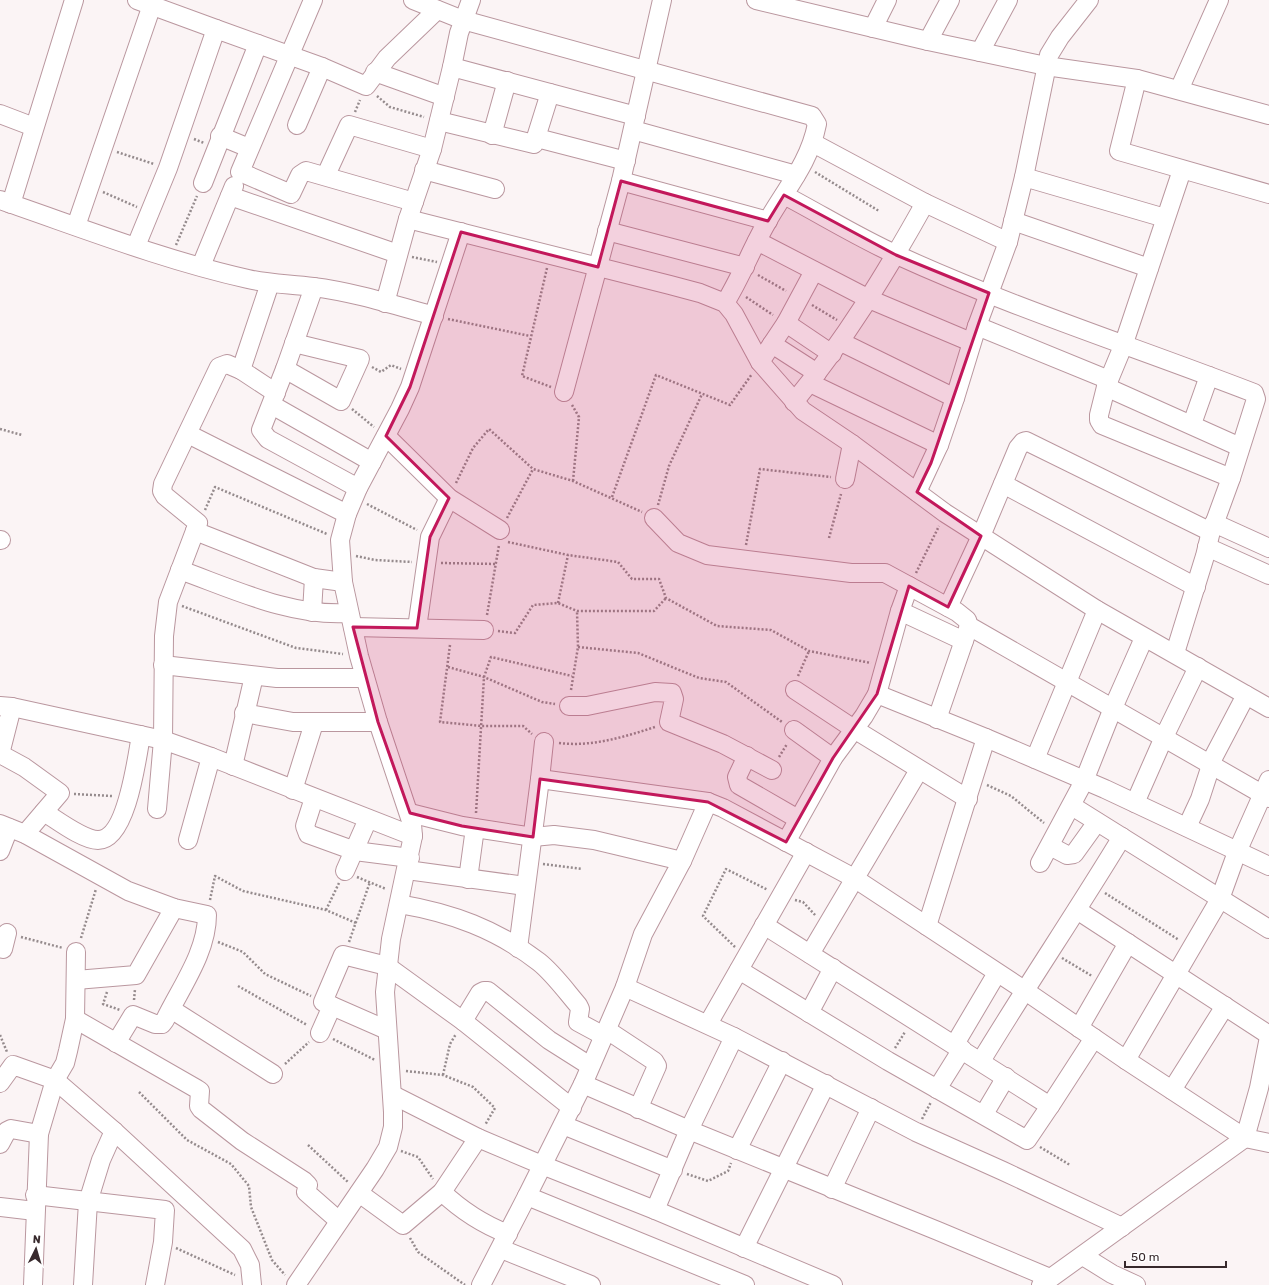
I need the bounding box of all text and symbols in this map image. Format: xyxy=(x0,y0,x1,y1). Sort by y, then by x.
north arrow xyxy=(16,1229,56,1269)
text: N xyxy=(32,1233,41,1246)
scale bar xyxy=(1125,1243,1226,1269)
text: 50 m xyxy=(1131,1250,1159,1264)

